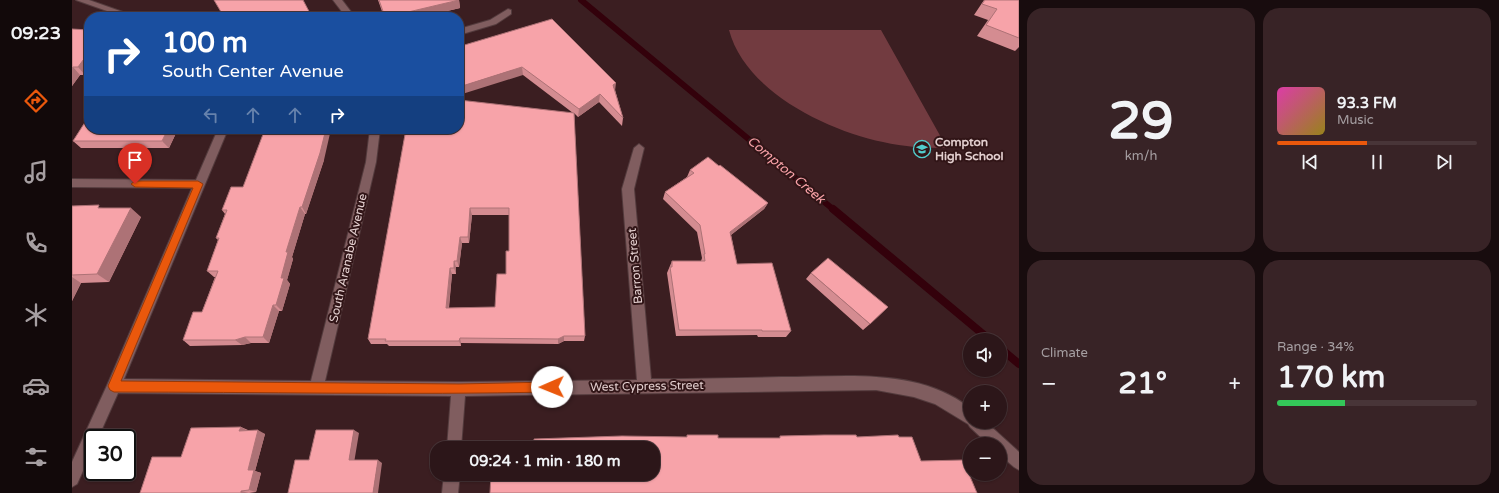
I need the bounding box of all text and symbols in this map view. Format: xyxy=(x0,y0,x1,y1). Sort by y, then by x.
text: 09:23 xyxy=(11,22,61,44)
text: 100 m xyxy=(162,26,248,60)
icon: right xyxy=(96,28,148,80)
text: South Center Avenue xyxy=(162,60,344,82)
icon: directions xyxy=(22,87,50,115)
text: 29 xyxy=(1108,90,1174,153)
text: 93.3 FM xyxy=(1337,94,1397,112)
icon: left xyxy=(200,104,222,126)
icon: ahead xyxy=(242,104,264,126)
icon: ahead xyxy=(284,104,306,126)
icon: right xyxy=(326,104,348,126)
text: Music xyxy=(1337,112,1374,128)
water label: Compton Creek xyxy=(744,133,829,208)
place label: Compton High School xyxy=(935,135,1004,164)
school or university icon: Compton High School xyxy=(912,139,932,159)
pin xyxy=(118,143,152,184)
text: km/h xyxy=(1125,148,1157,164)
icon: arrive xyxy=(124,149,146,171)
icon: previous xyxy=(1299,151,1321,173)
icon: pause xyxy=(1366,151,1388,173)
icon: next xyxy=(1433,151,1455,173)
icon: music xyxy=(22,158,50,186)
street label: South Aranabe Avenue xyxy=(326,192,370,324)
street label: Barron Street xyxy=(625,227,645,305)
icon: phone xyxy=(22,229,50,257)
icon: climate xyxy=(22,301,50,329)
map controls xyxy=(963,333,1007,481)
button: sound xyxy=(963,333,1007,377)
text: Range · 34% xyxy=(1277,339,1354,355)
text: Climate xyxy=(1041,345,1088,361)
text: 170 km xyxy=(1277,359,1385,396)
text: 21° xyxy=(1118,365,1167,402)
position arrow xyxy=(531,366,573,408)
text: − xyxy=(1041,371,1057,397)
text: + xyxy=(1229,371,1241,397)
icon: car xyxy=(22,372,50,400)
street label: West Cypress Street xyxy=(590,378,704,394)
button: + xyxy=(963,385,1007,429)
speed limit sign: 30 xyxy=(84,429,136,481)
button: − xyxy=(963,437,1007,481)
icon: filters xyxy=(22,443,50,471)
text: 09:24 · 1 min · 180 m xyxy=(470,452,620,470)

